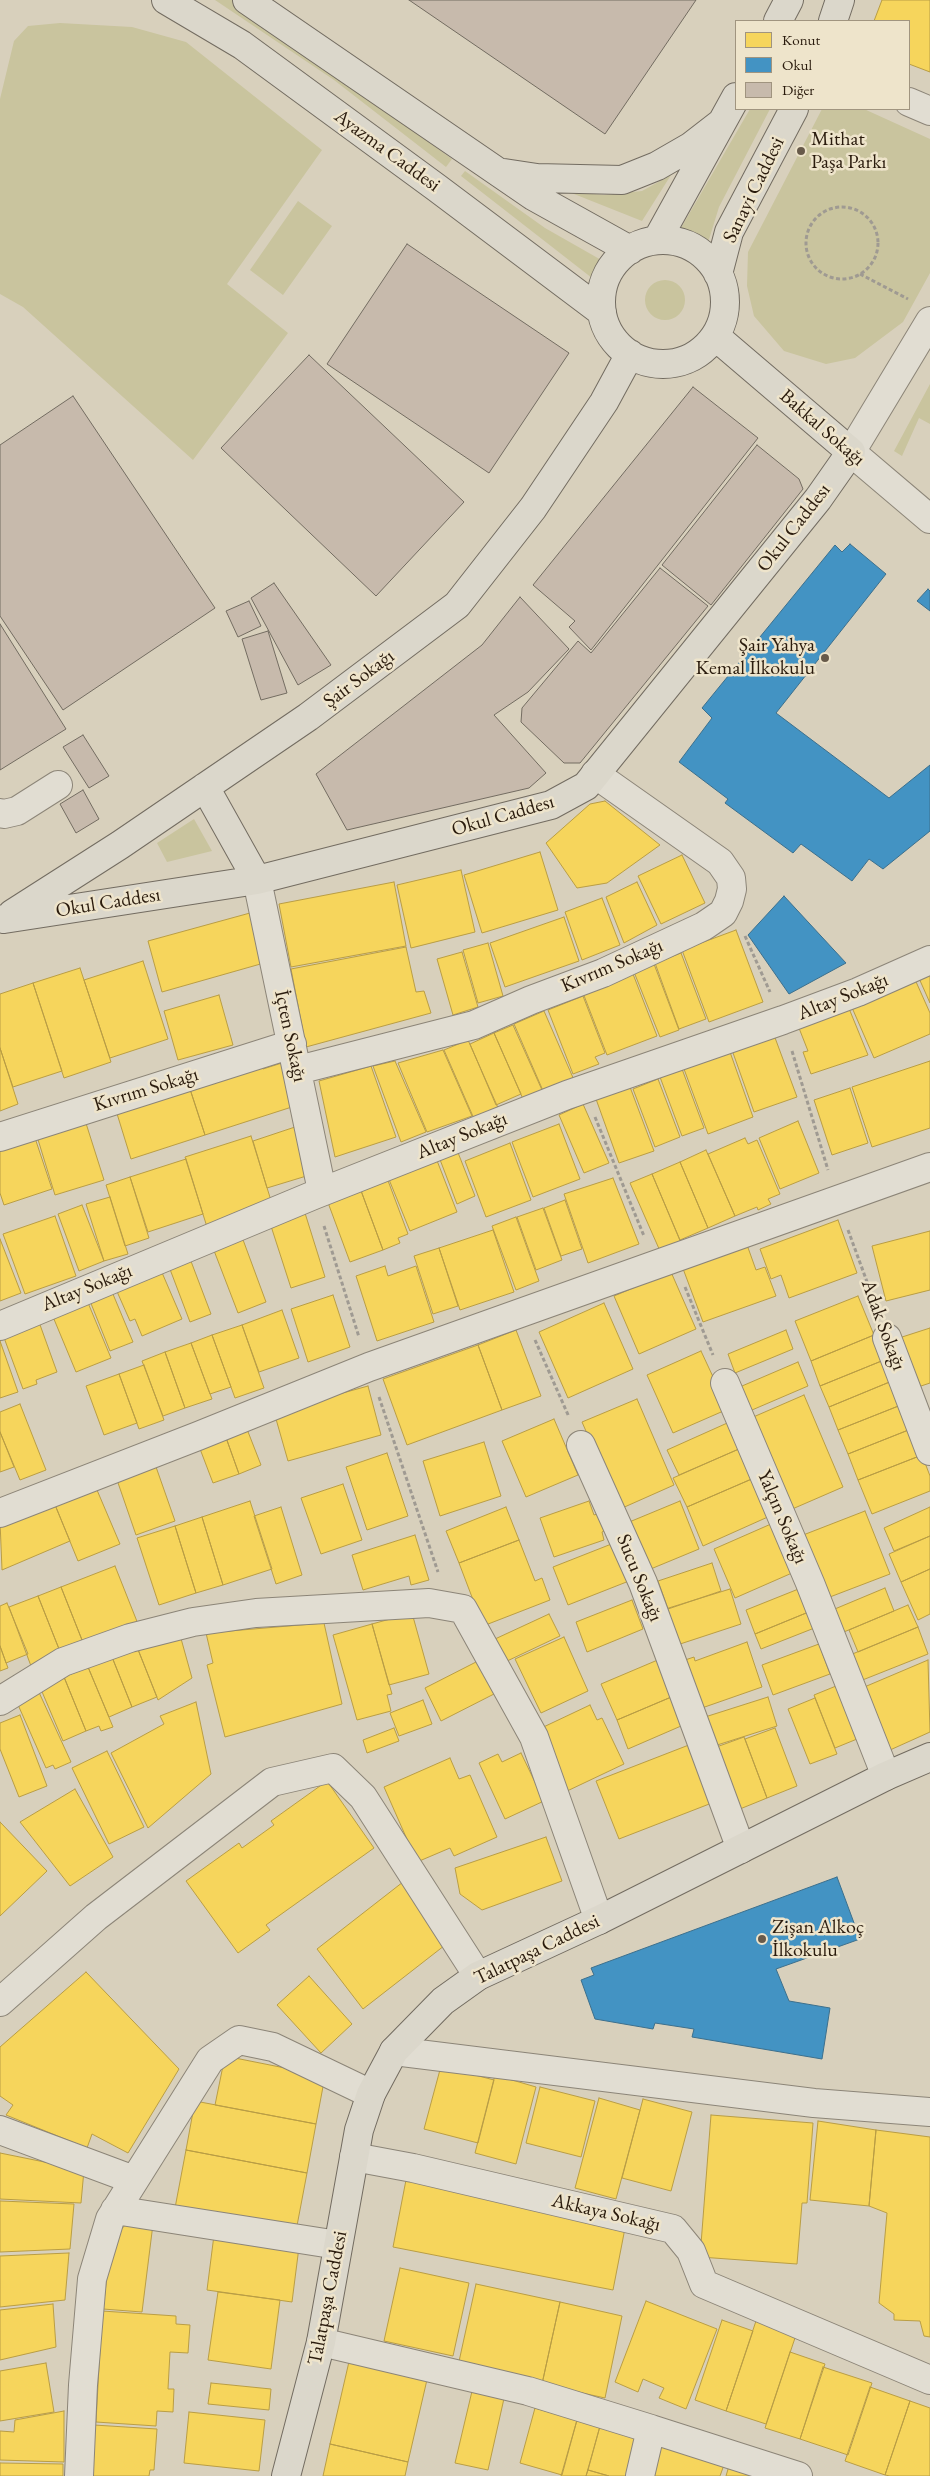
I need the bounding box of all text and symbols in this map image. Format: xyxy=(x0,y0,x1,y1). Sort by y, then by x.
legend xyxy=(735,20,910,110)
text: Konut xyxy=(782,30,820,49)
text: Okul xyxy=(782,55,812,74)
text: Diğer xyxy=(782,80,814,99)
street label: Ayazma Caddesi xyxy=(329,105,445,197)
place label: Mithat Paşa Parkı xyxy=(811,128,886,175)
street label: Sanayi Caddesi xyxy=(718,133,790,247)
marker: Mithat Paşa Parkı xyxy=(795,145,807,157)
street label: Bakkal Sokağı xyxy=(774,384,870,472)
street label: Okul Caddesı xyxy=(752,479,836,577)
place label: Şair Yahya Kemal İlkokulu xyxy=(695,634,815,681)
street label: Şair Sokağı xyxy=(319,645,399,713)
marker: Şair Yahya Kemal İlkokulu xyxy=(819,652,831,664)
street label: Okul Caddesı xyxy=(449,790,557,842)
street label: Okul Caddesı xyxy=(54,883,162,923)
street label: Kıvrım Sokağı xyxy=(557,934,667,998)
street label: Altay Sokağı xyxy=(794,968,892,1026)
street label: İçten Sokağı xyxy=(269,988,311,1084)
street label: Kıvrım Sokağı xyxy=(91,1063,201,1117)
street label: Altay Sokağı xyxy=(413,1107,511,1165)
street label: Altay Sokağı xyxy=(38,1259,136,1317)
street label: Adak Sokağı xyxy=(855,1276,911,1374)
street label: Yalçın Sokağı xyxy=(752,1467,812,1567)
street label: Sucu Sokağı xyxy=(611,1531,667,1625)
street label: Talatpaşa Caddesi xyxy=(470,1909,604,1991)
place label: Zişan Alkoç İlkokulu xyxy=(772,1916,864,1963)
marker: Zişan Alkoç İlkokulu xyxy=(756,1933,768,1945)
street label: Akkaya Sokağı xyxy=(549,2189,663,2237)
street label: Talatpaşa Caddesi xyxy=(303,2229,353,2367)

